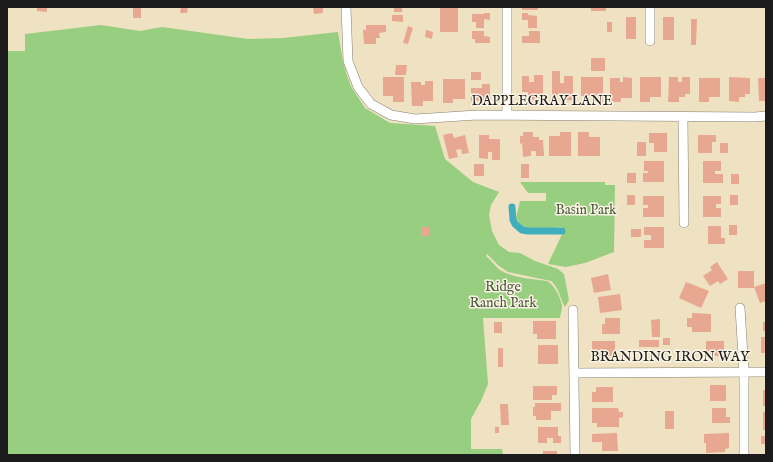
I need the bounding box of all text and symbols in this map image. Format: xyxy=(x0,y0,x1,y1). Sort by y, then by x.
street label: DAPPLEGRAY LANE xyxy=(472,94,612,110)
park label: Basin Park xyxy=(555,203,617,219)
park label: Ridge Ranch Park xyxy=(469,280,537,312)
street label: BRANDING IRON WAY xyxy=(591,350,749,366)

